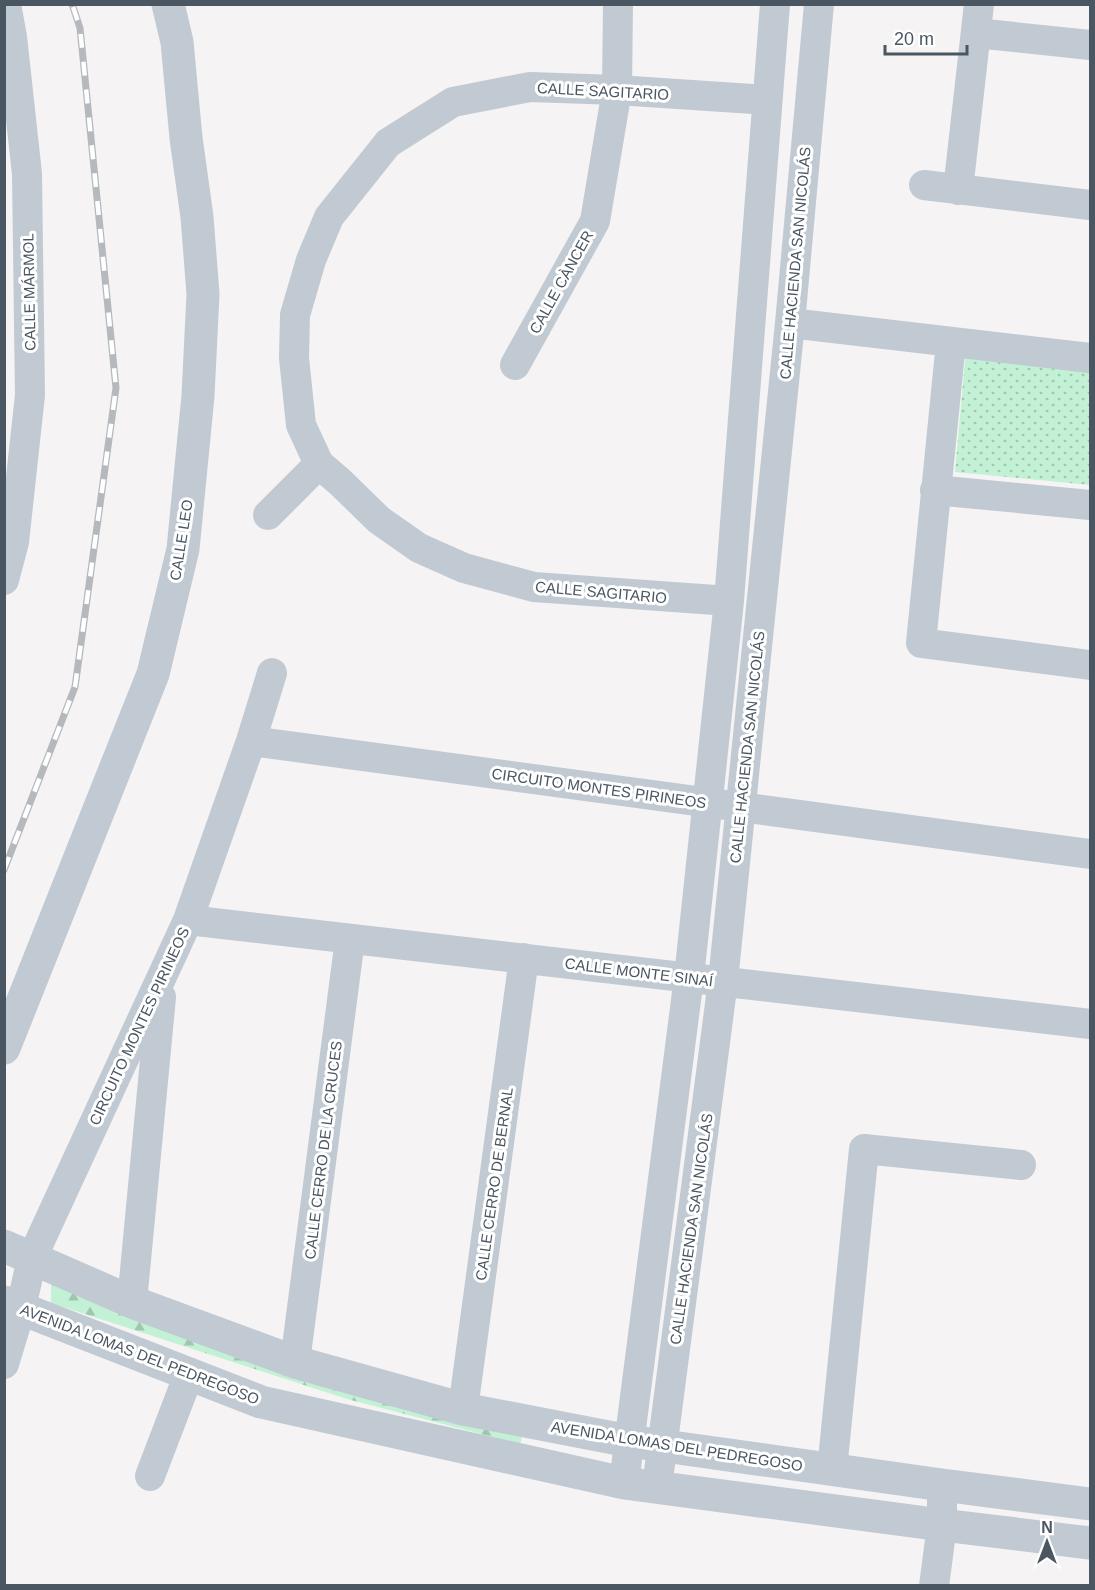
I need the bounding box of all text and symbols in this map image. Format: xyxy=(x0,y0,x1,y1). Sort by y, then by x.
scale bar xyxy=(885,18,968,56)
text: 20 m xyxy=(894,29,934,49)
street label: CALLE SAGITARIO xyxy=(537,79,669,103)
street label: CALLE HACIENDA SAN NICOLÁS xyxy=(776,146,814,380)
street label: CALLE CÀNCER xyxy=(526,227,596,336)
street label: CALLE MÁRMOL xyxy=(19,233,39,351)
street label: CALLE LEO xyxy=(166,498,196,582)
street label: CALLE SAGITARIO xyxy=(534,578,668,606)
street label: CALLE HACIENDA SAN NICOLÁS xyxy=(726,630,768,864)
street label: CIRCUITO MONTES PIRINEOS xyxy=(491,765,707,811)
street label: CIRCUITO MONTES PIRINEOS xyxy=(86,924,192,1128)
street label: CALLE MONTE SINAÍ xyxy=(564,954,715,990)
street label: CALLE CERRO DE LA CRUCES xyxy=(301,1040,345,1260)
street label: CALLE CERRO DE BERNAL xyxy=(472,1086,516,1282)
street label: CALLE HACIENDA SAN NICOLÁS xyxy=(666,1112,716,1346)
street label: AVENIDA LOMAS DEL PEDREGOSO xyxy=(18,1301,262,1407)
street label: AVENIDA LOMAS DEL PEDREGOSO xyxy=(550,1418,804,1474)
north arrow xyxy=(1017,1512,1077,1572)
text: N xyxy=(1041,1519,1053,1536)

